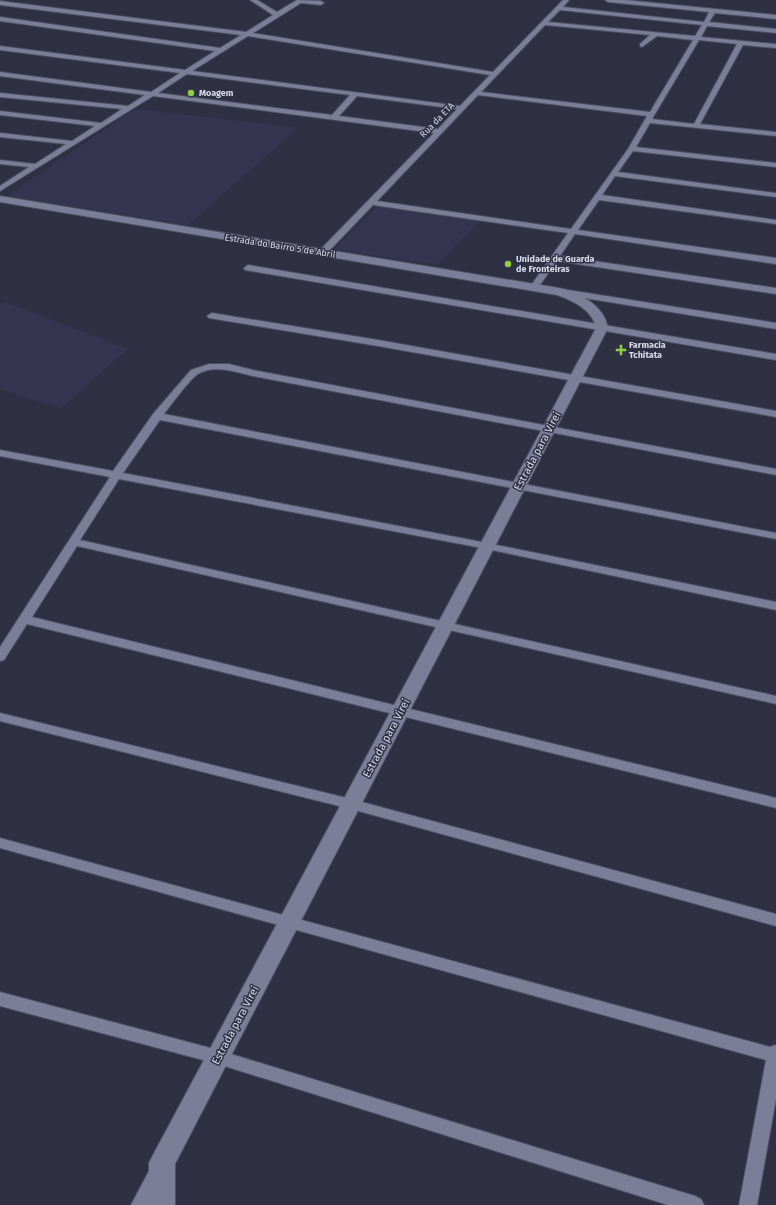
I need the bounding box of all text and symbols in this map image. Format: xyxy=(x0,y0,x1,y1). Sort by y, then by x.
marker: Moagem xyxy=(186,88,196,98)
place label: Moagem xyxy=(199,88,234,98)
street label: Rua da ETA xyxy=(418,100,457,140)
street label: Estrada do Bairro 5 de Abril xyxy=(224,232,336,260)
place label: Unidade de Guarda de Fronteiras xyxy=(516,254,595,274)
marker: Unidade de Guarda de Fronteiras xyxy=(503,259,513,269)
place label: Farmacia Tchitata xyxy=(629,340,666,360)
marker: Farmacia Tchitata xyxy=(616,345,626,355)
street label: Estrada para Virei xyxy=(511,409,564,493)
street label: Estrada para Virei xyxy=(360,696,413,780)
street label: Estrada para Virei xyxy=(209,983,262,1067)

